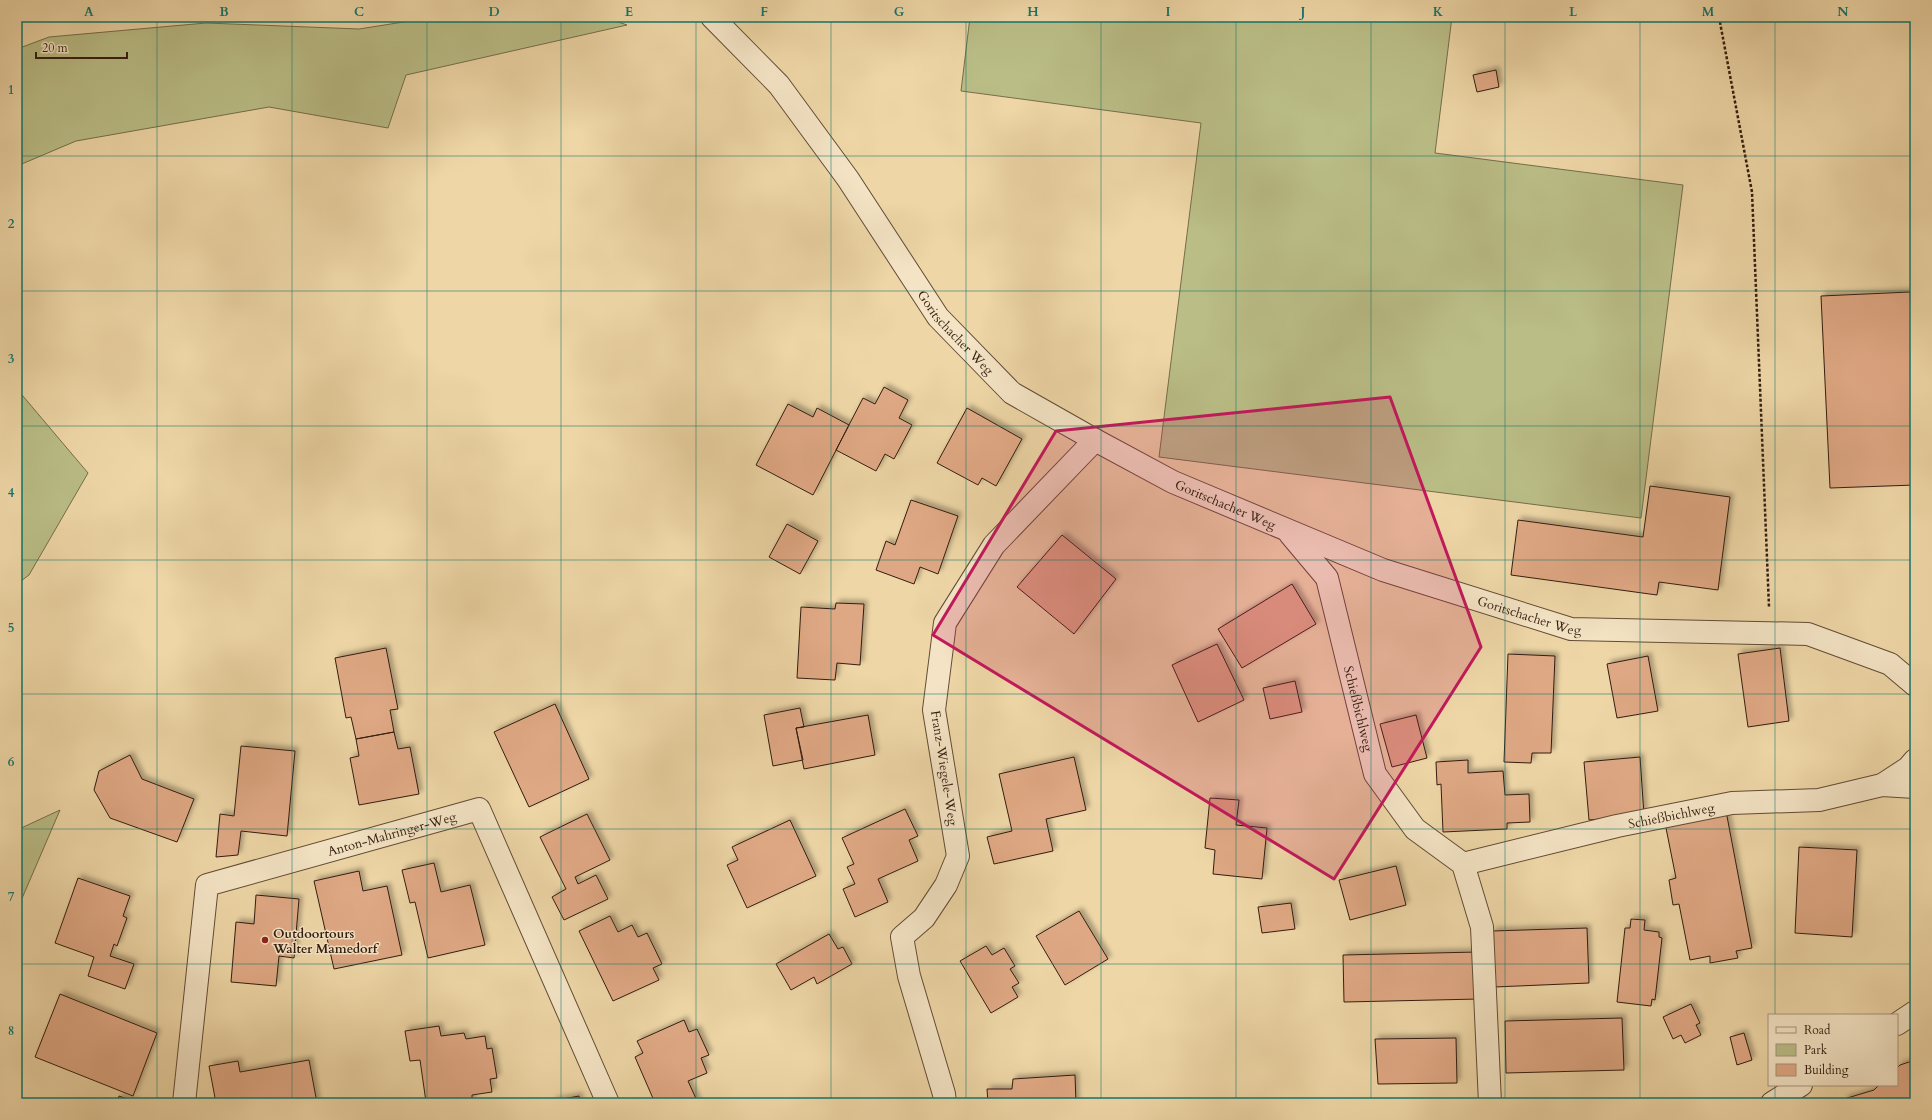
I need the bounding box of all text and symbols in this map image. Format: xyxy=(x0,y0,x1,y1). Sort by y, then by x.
text: A xyxy=(84,3,94,21)
text: B xyxy=(219,3,229,21)
text: C xyxy=(354,3,364,21)
text: D xyxy=(488,3,500,21)
text: E xyxy=(625,3,633,21)
text: F xyxy=(760,3,768,21)
text: G xyxy=(894,3,905,21)
text: H xyxy=(1027,3,1039,21)
text: I xyxy=(1165,3,1171,21)
text: J xyxy=(1299,3,1306,21)
text: K xyxy=(1433,3,1444,21)
text: L xyxy=(1569,3,1578,21)
text: M xyxy=(1702,3,1715,21)
text: N xyxy=(1837,3,1849,21)
scale bar xyxy=(36,34,127,60)
text: 20 m xyxy=(42,40,69,56)
text: 1 xyxy=(8,81,14,99)
text: 2 xyxy=(8,215,15,233)
street label: Goritschacher Weg xyxy=(913,287,998,380)
text: 3 xyxy=(8,350,15,368)
street label: Goritschacher Weg xyxy=(1172,476,1279,534)
text: 4 xyxy=(8,484,15,502)
street label: Goritschacher Weg xyxy=(1475,592,1582,639)
text: 5 xyxy=(8,619,14,637)
street label: Schießbichlweg xyxy=(1339,664,1377,754)
street label: Franz-Wiegele-Weg xyxy=(926,709,962,828)
text: 6 xyxy=(8,753,15,771)
street label: Schießbichlweg xyxy=(1627,799,1717,834)
street label: Anton-Mahringer-Weg xyxy=(325,808,459,861)
text: 7 xyxy=(8,888,15,906)
place label: Outdoortours Walter Mamedorf xyxy=(272,925,380,958)
marker: Outdoortours Walter Mamedorf xyxy=(260,935,270,945)
legend xyxy=(1768,1014,1898,1086)
text: 8 xyxy=(8,1022,14,1040)
text: Road xyxy=(1804,1022,1831,1038)
text: Park xyxy=(1804,1042,1828,1058)
text: Building xyxy=(1804,1062,1849,1078)

